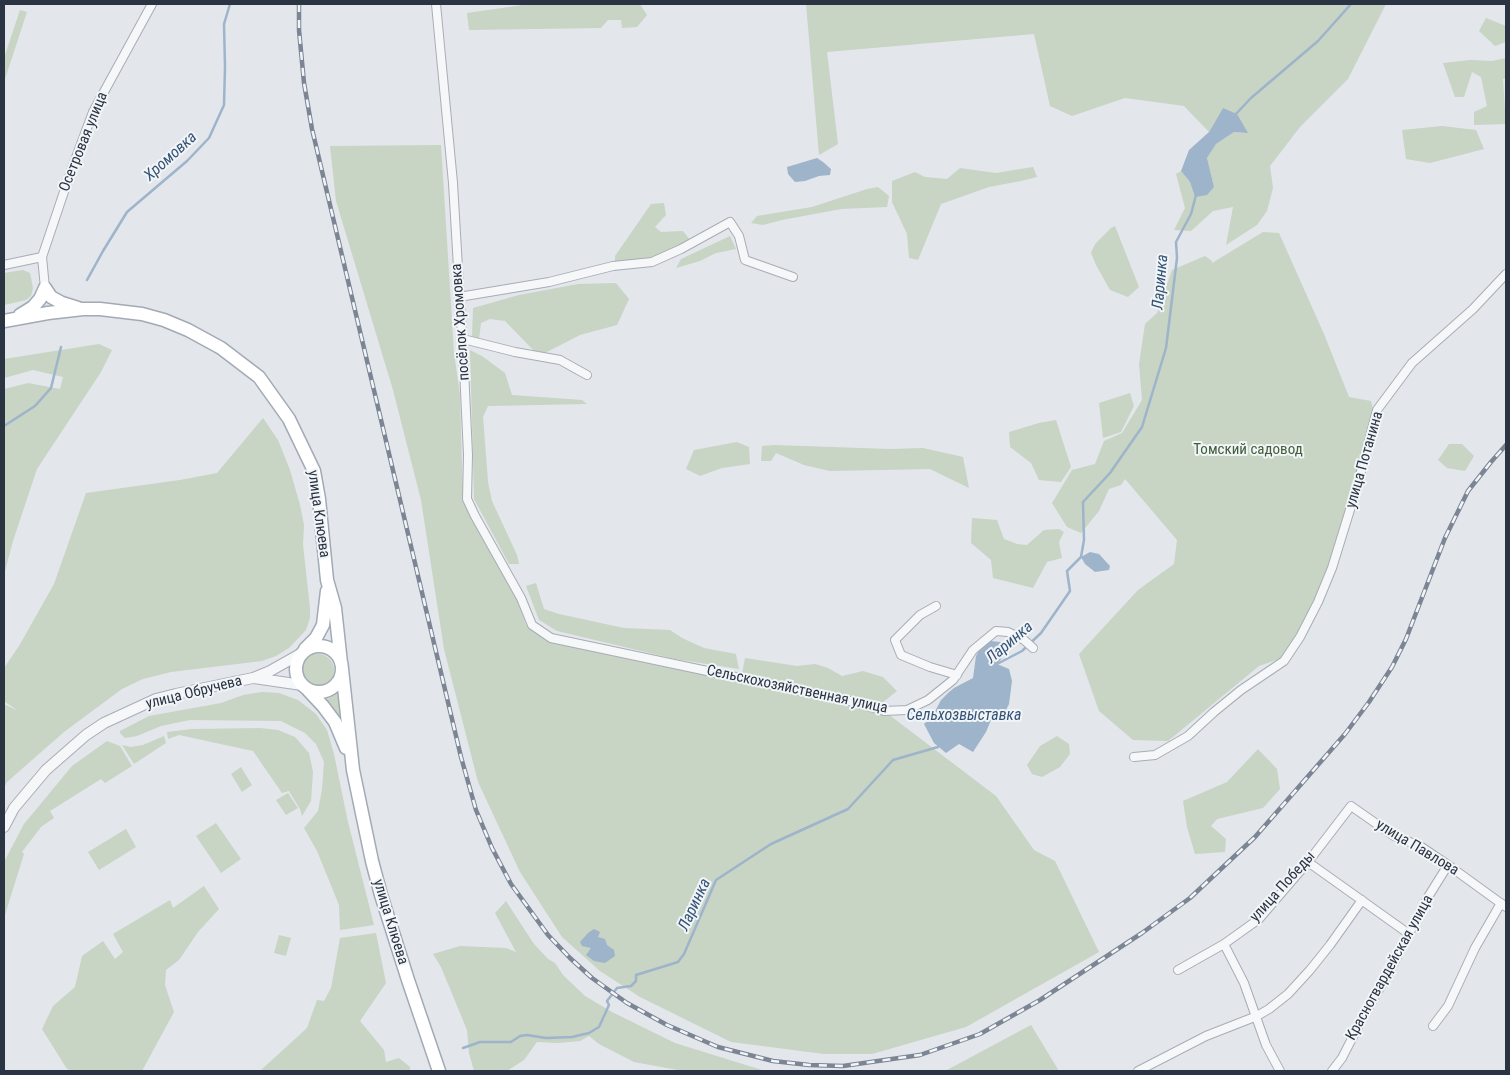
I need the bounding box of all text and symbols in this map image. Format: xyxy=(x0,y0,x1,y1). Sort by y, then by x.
street label: Осетровая улица xyxy=(56,90,112,194)
water label: Хромовка xyxy=(141,128,201,186)
water label: Ларинка xyxy=(1149,254,1173,310)
street label: посёлок Хромовка xyxy=(448,263,474,381)
street label: улица Потанина xyxy=(1343,409,1387,511)
park label: Томский садовод xyxy=(1193,441,1303,459)
street label: улица Клюева xyxy=(303,469,333,559)
water label: Ларинка xyxy=(983,618,1037,668)
street label: Сельскохозяйственная улица xyxy=(705,662,889,718)
street label: улица Обручева xyxy=(144,672,244,714)
water label: Сельхозвыставка xyxy=(907,706,1021,726)
street label: улица Павлова xyxy=(1372,816,1462,880)
street label: улица Победы xyxy=(1246,848,1320,926)
water label: Ларинка xyxy=(675,876,715,934)
street label: улица Клюева xyxy=(369,877,411,967)
street label: Красногвардейская улица xyxy=(1342,892,1438,1044)

